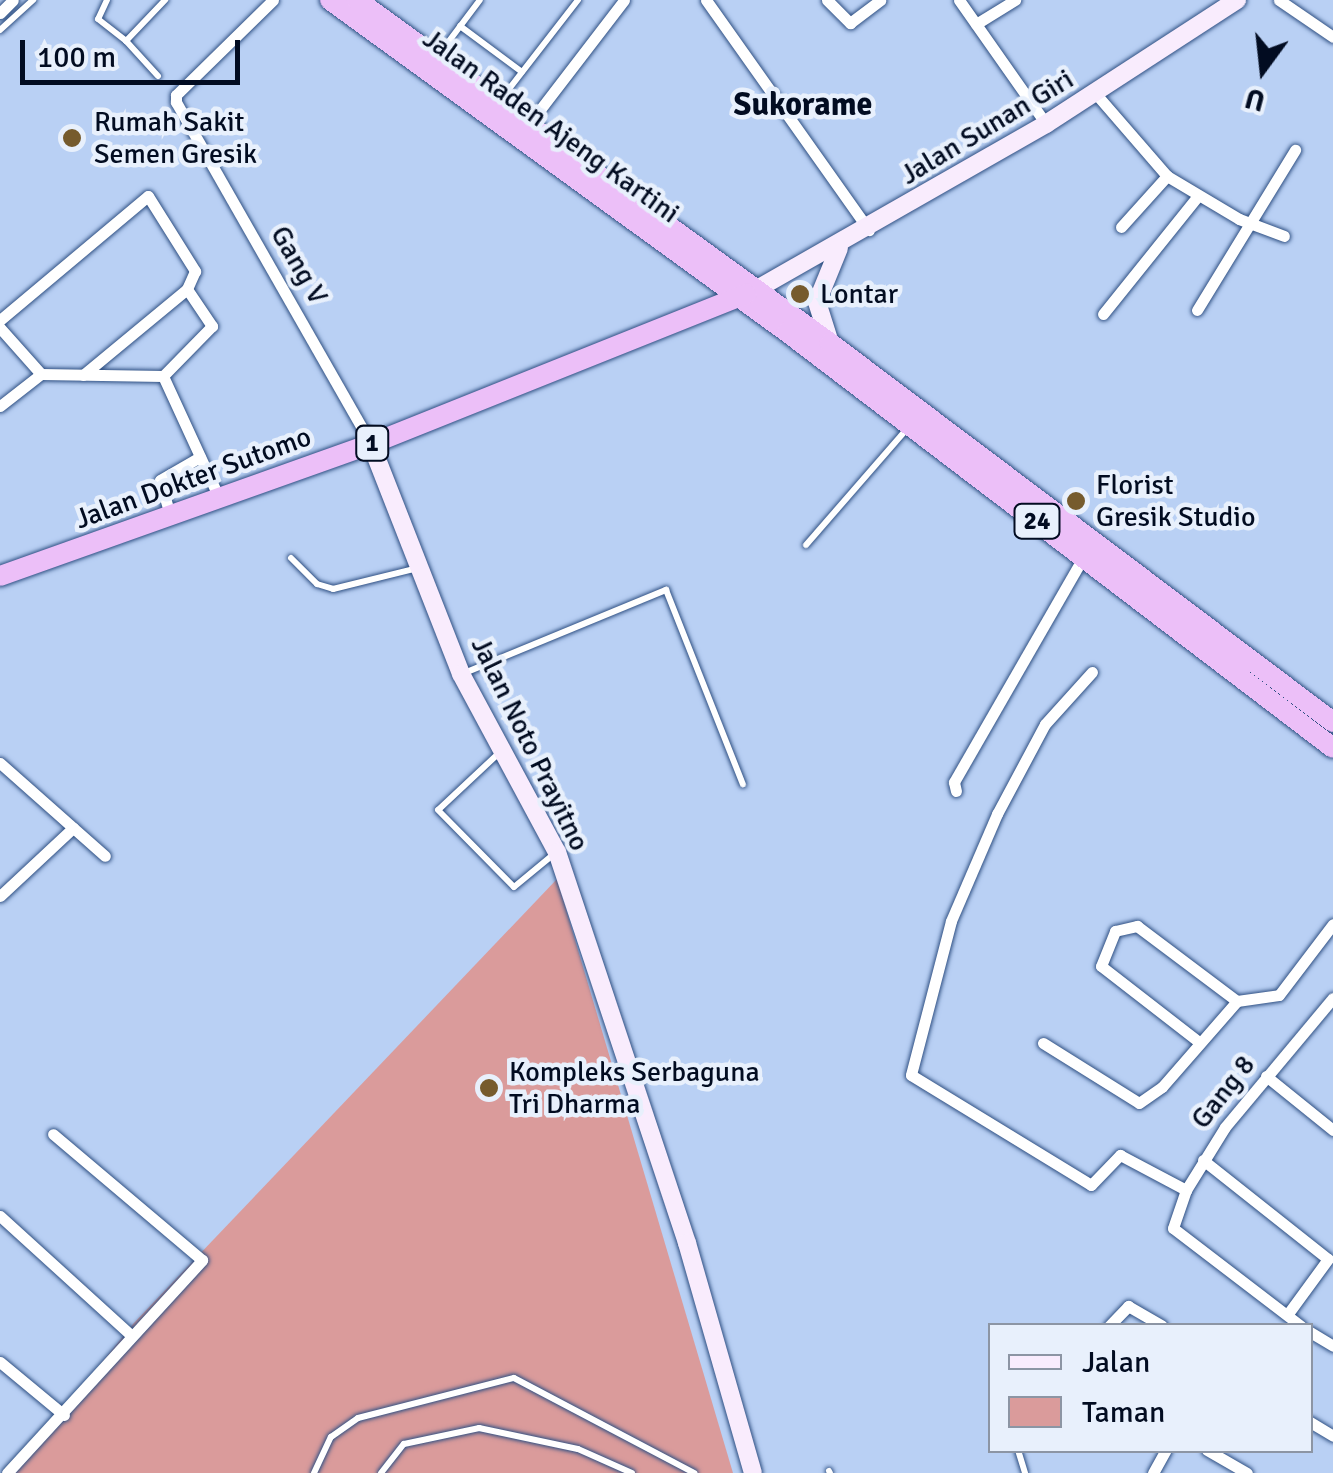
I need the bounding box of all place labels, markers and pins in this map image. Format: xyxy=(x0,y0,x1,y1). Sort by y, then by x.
place label: Rumah Sakit Semen Gresik xyxy=(94,105,257,171)
marker: Rumah Sakit Semen Gresik xyxy=(59,125,85,151)
place label: Lontar xyxy=(820,277,898,311)
marker: Lontar xyxy=(789,283,811,305)
place label: Florist Gresik Studio xyxy=(1096,468,1255,534)
marker: Florist Gresik Studio xyxy=(1065,490,1087,512)
place label: Kompleks Serbaguna Tri Dharma xyxy=(509,1055,760,1121)
marker: Kompleks Serbaguna Tri Dharma xyxy=(478,1077,500,1099)

